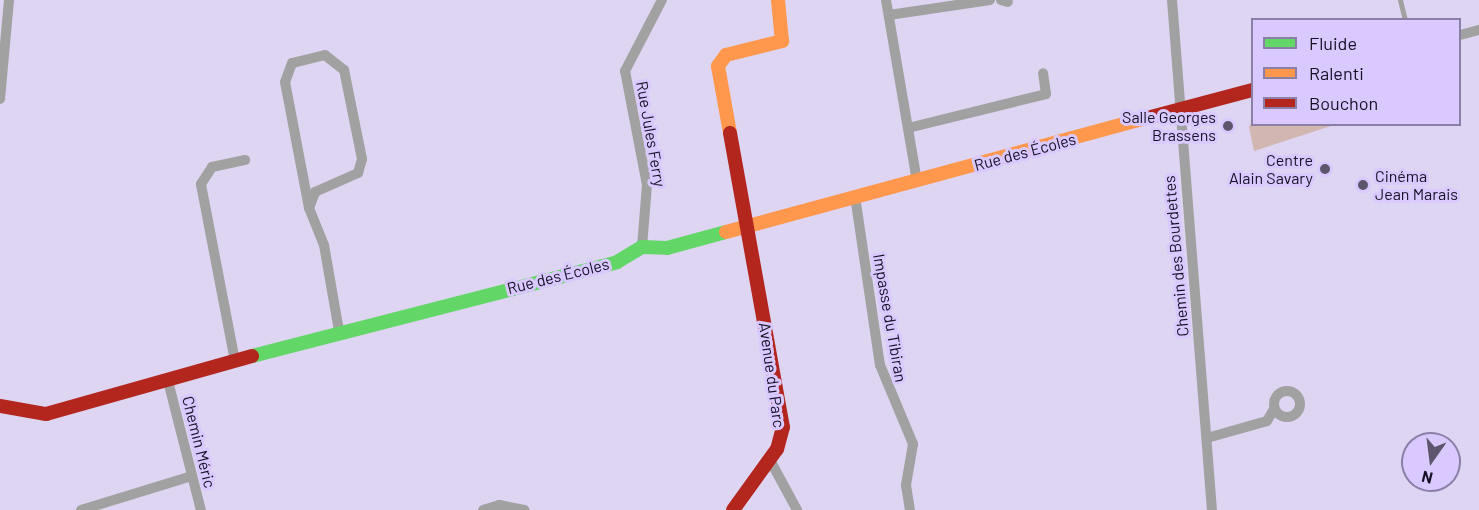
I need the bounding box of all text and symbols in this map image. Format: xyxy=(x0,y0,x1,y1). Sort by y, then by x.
legend xyxy=(1251,18,1461,126)
text: Fluide xyxy=(1309,32,1357,54)
text: Ralenti xyxy=(1309,62,1364,84)
street label: Rue Jules Ferry xyxy=(632,79,670,189)
text: Bouchon xyxy=(1309,92,1378,114)
place label: Salle Georges Brassens xyxy=(1122,107,1216,145)
marker: Salle Georges Brassens xyxy=(1221,119,1235,133)
street label: Rue des Écoles xyxy=(972,129,1078,175)
place label: Centre Alain Savary xyxy=(1229,150,1313,188)
marker: Centre Alain Savary xyxy=(1318,162,1332,176)
place label: Cinéma Jean Marais xyxy=(1375,166,1458,204)
street label: Chemin des Bourdettes xyxy=(1159,175,1193,337)
marker: Cinéma Jean Marais xyxy=(1356,178,1370,192)
street label: Impasse du Tibiran xyxy=(869,252,911,384)
street label: Rue des Écoles xyxy=(505,254,611,298)
street label: Avenue du Parc xyxy=(755,321,789,429)
street label: Chemin Méric xyxy=(178,394,220,490)
north arrow xyxy=(1401,432,1461,492)
text: N xyxy=(1420,468,1434,489)

